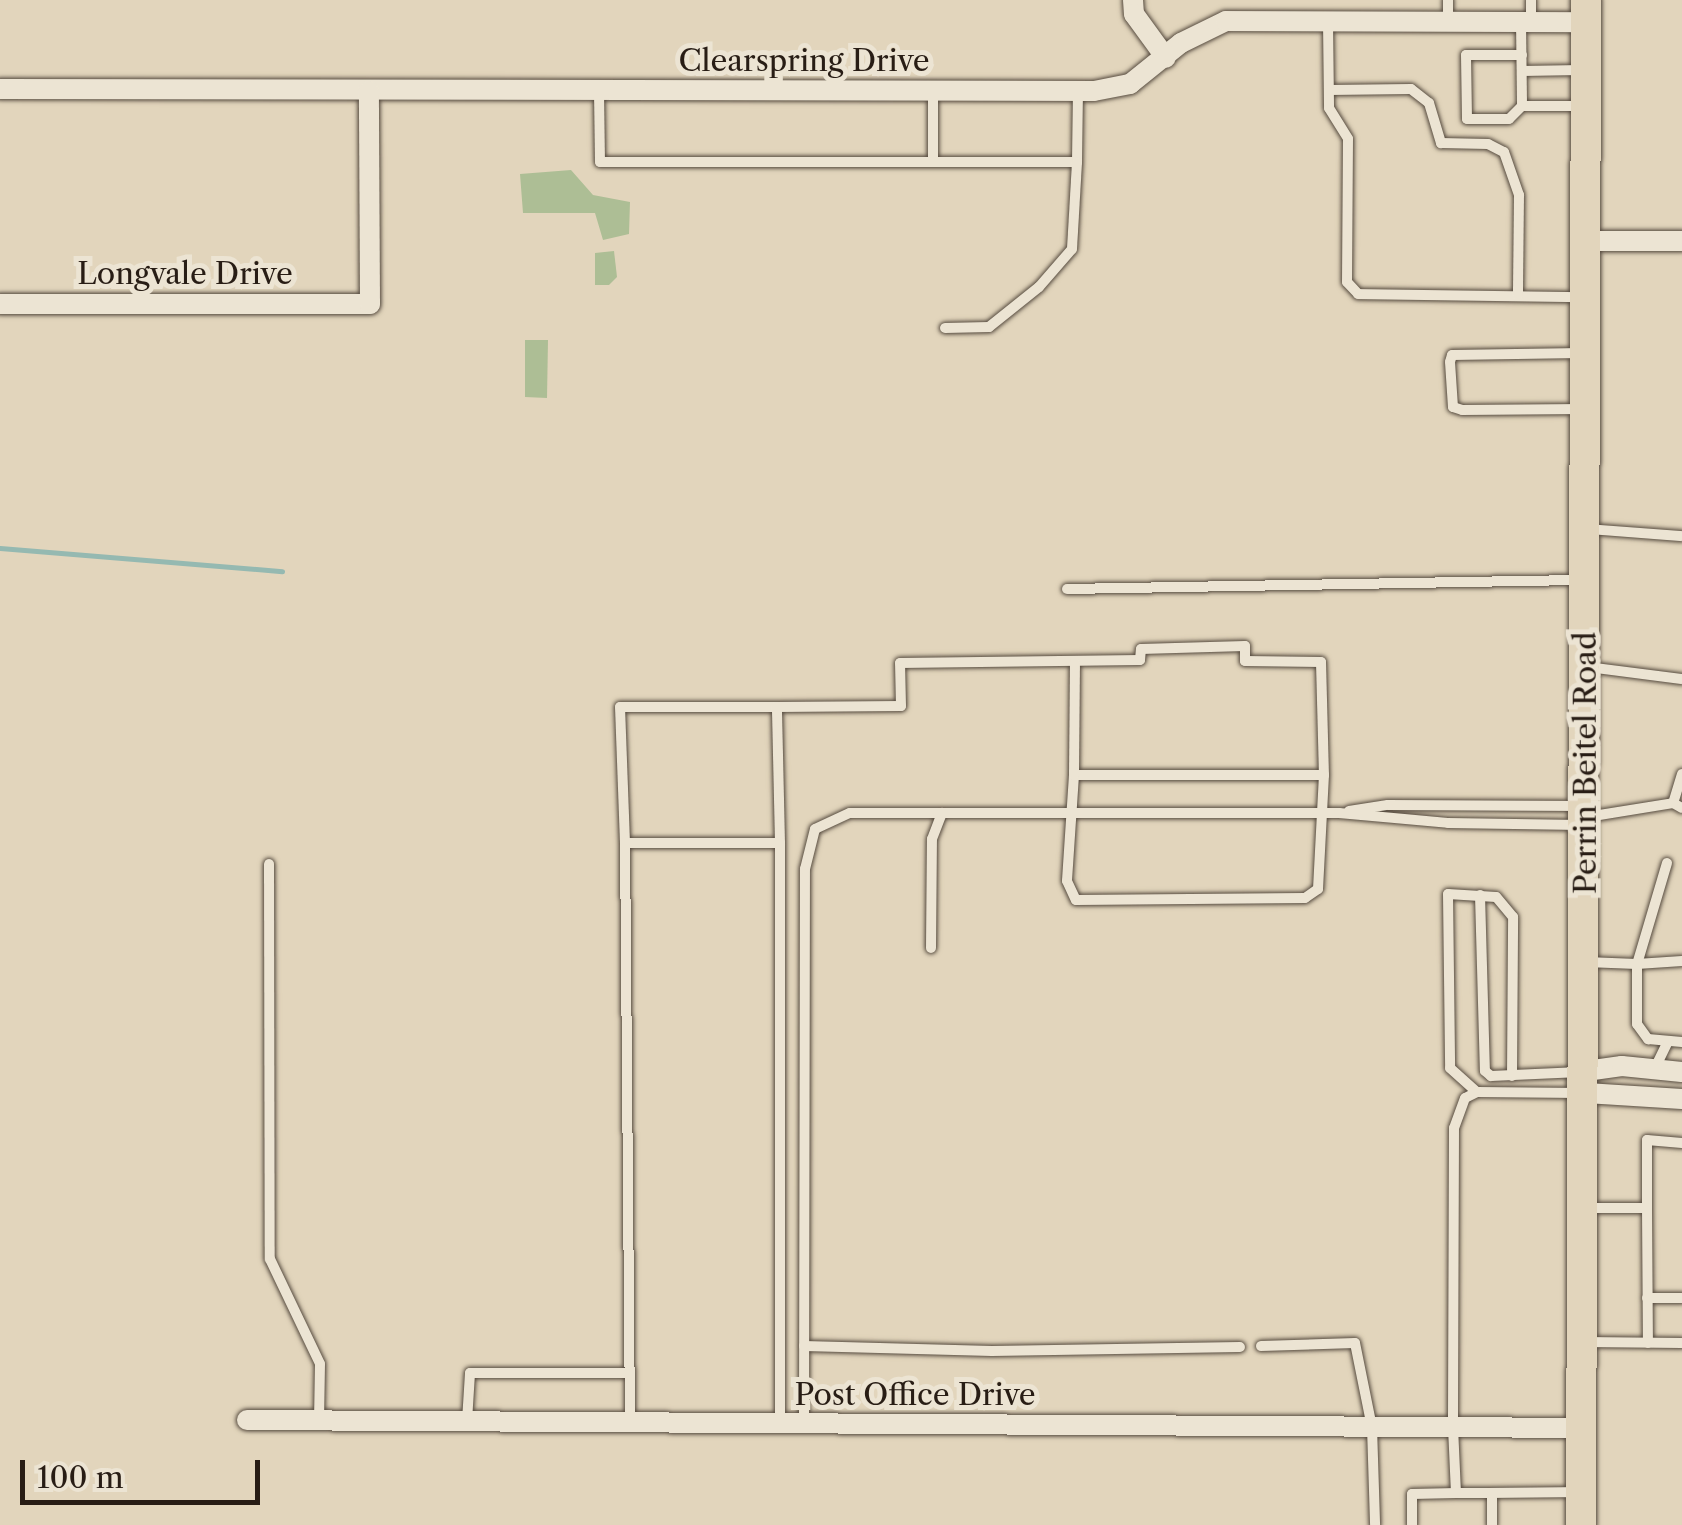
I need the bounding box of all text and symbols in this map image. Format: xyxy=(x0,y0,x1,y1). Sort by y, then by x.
street label: Clearspring Drive xyxy=(678,43,930,79)
street label: Longvale Drive xyxy=(77,256,293,292)
street label: Perrin Beitel Road xyxy=(1568,632,1604,894)
street label: Post Office Drive xyxy=(794,1377,1036,1413)
scale bar xyxy=(25,1440,265,1502)
text: 100 m xyxy=(37,1459,124,1496)

